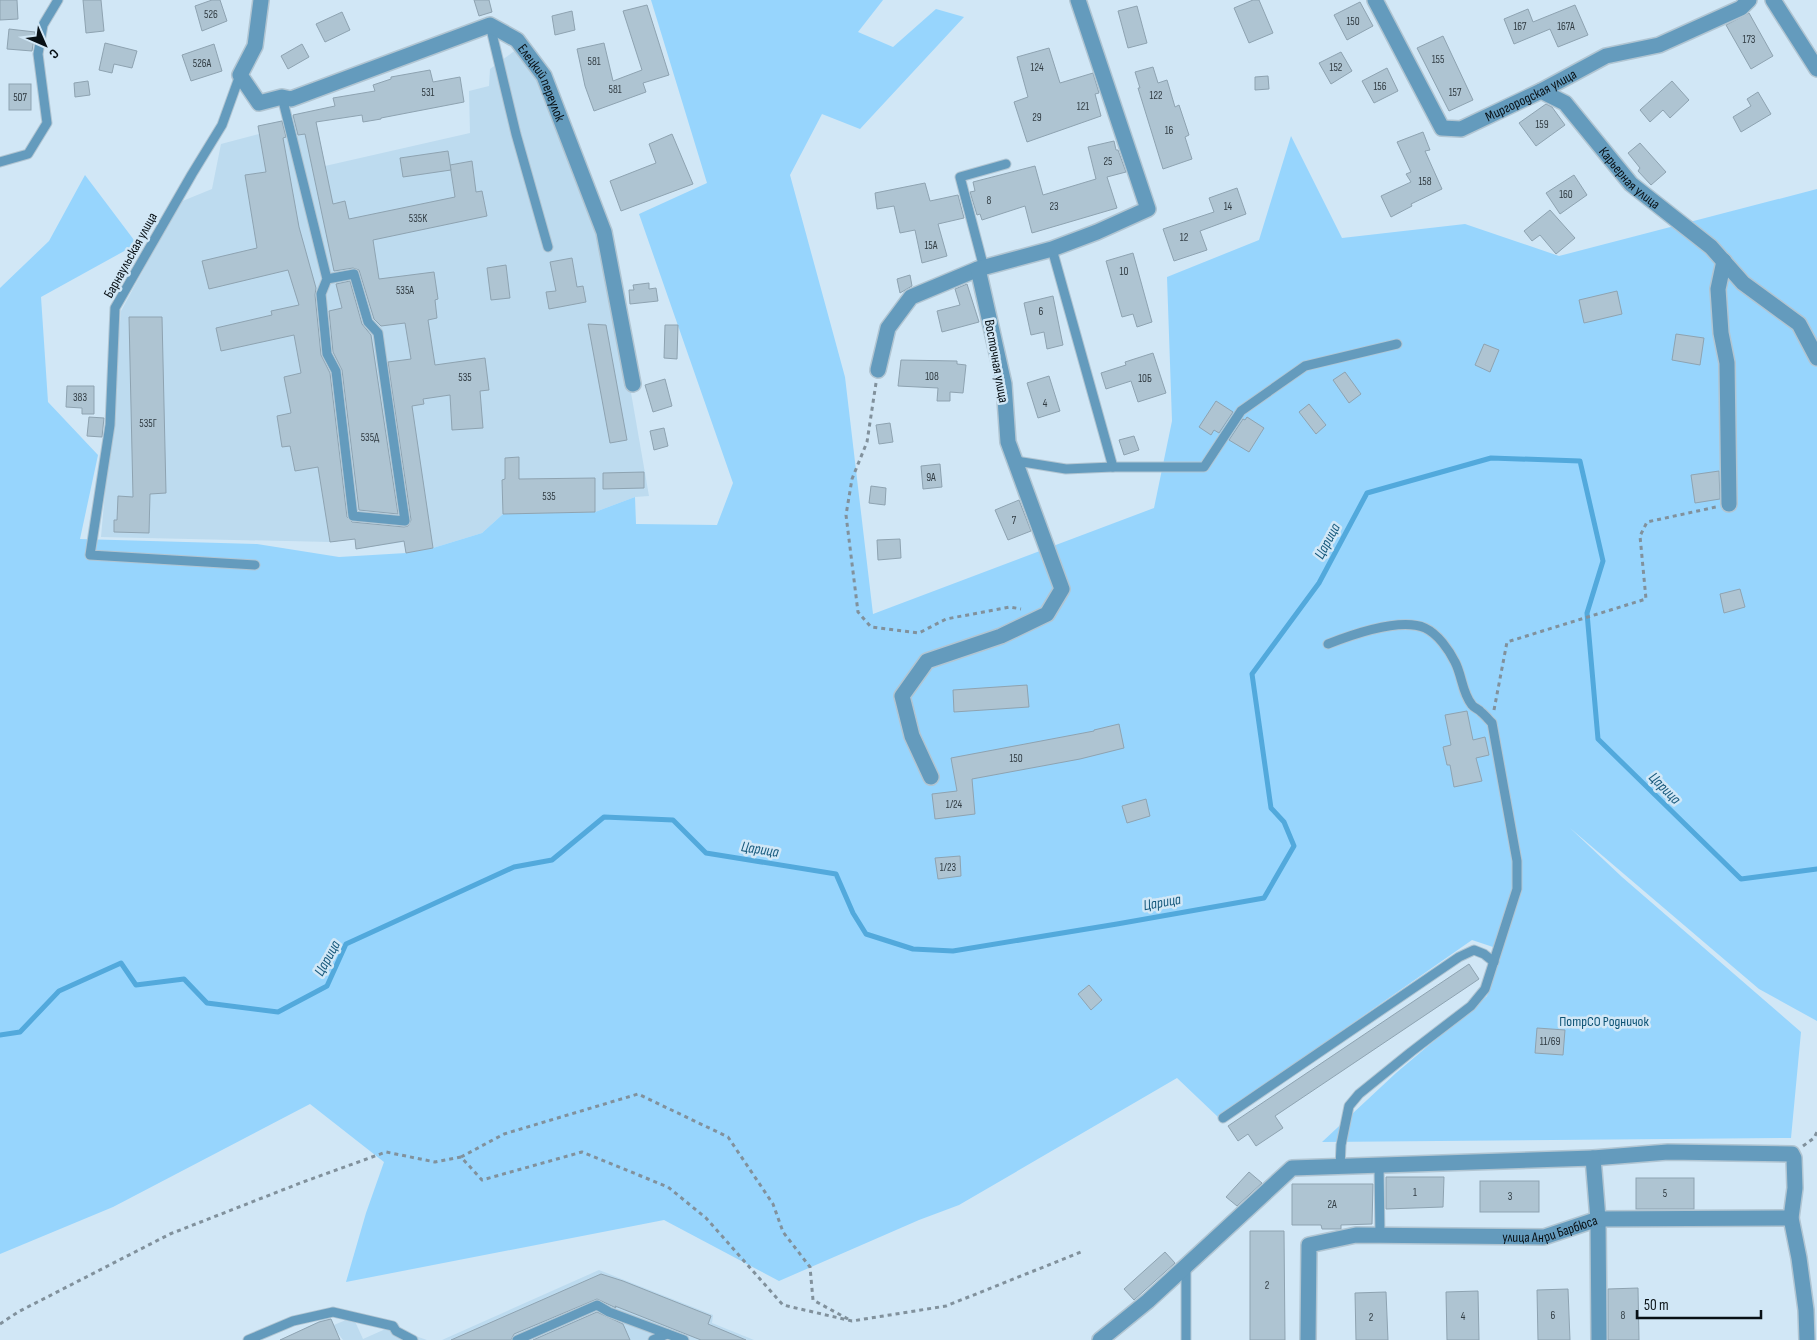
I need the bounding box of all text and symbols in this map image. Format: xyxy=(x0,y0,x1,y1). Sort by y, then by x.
house number: 526 xyxy=(204,8,218,21)
house number: 150 xyxy=(1346,15,1360,28)
north arrow xyxy=(20,20,70,70)
house number: 167 xyxy=(1513,20,1527,33)
house number: 167А xyxy=(1557,20,1575,33)
house number: 173 xyxy=(1743,33,1756,46)
street label: Елецкий переулок xyxy=(514,41,569,125)
text: С xyxy=(45,45,62,62)
house number: 155 xyxy=(1432,53,1444,66)
house number: 581 xyxy=(587,55,601,68)
house number: 526А xyxy=(193,57,212,70)
house number: 124 xyxy=(1030,61,1044,74)
house number: 152 xyxy=(1330,61,1343,74)
street label: Миргородская улица xyxy=(1483,66,1579,125)
house number: 156 xyxy=(1373,80,1387,93)
house number: 581 xyxy=(608,83,622,96)
house number: 531 xyxy=(422,86,435,99)
house number: 157 xyxy=(1449,86,1462,99)
house number: 122 xyxy=(1149,89,1163,102)
house number: 507 xyxy=(13,91,27,104)
house number: 121 xyxy=(1077,100,1089,113)
house number: 29 xyxy=(1032,111,1042,124)
house number: 159 xyxy=(1535,118,1549,131)
house number: 16 xyxy=(1165,124,1174,137)
street label: Карьерная улица xyxy=(1595,144,1663,213)
house number: 25 xyxy=(1104,155,1112,168)
house number: 158 xyxy=(1418,175,1432,188)
house number: 160 xyxy=(1559,188,1573,201)
house number: 8 xyxy=(987,194,992,207)
house number: 23 xyxy=(1049,200,1059,213)
house number: 14 xyxy=(1224,200,1233,213)
street label: Барнаульская улица xyxy=(100,209,161,301)
house number: 535К xyxy=(409,212,427,225)
house number: 12 xyxy=(1180,231,1189,244)
house number: 15А xyxy=(925,239,938,252)
house number: 10 xyxy=(1120,265,1128,278)
house number: 535А xyxy=(396,284,414,297)
house number: 6 xyxy=(1039,305,1044,318)
street label: Восточная улица xyxy=(981,318,1012,404)
house number: 108 xyxy=(925,370,939,383)
house number: 535 xyxy=(458,371,472,384)
house number: 10Б xyxy=(1138,372,1152,385)
house number: 383 xyxy=(73,391,87,404)
house number: 4 xyxy=(1043,397,1048,410)
house number: 535Г xyxy=(139,417,157,430)
house number: 535Д xyxy=(361,431,380,444)
house number: 9А xyxy=(926,471,936,484)
house number: 535 xyxy=(542,490,556,503)
house number: 7 xyxy=(1012,514,1017,527)
water label: Царица xyxy=(1310,520,1345,562)
house number: 150 xyxy=(1009,752,1023,765)
water label: Царица xyxy=(1645,768,1685,808)
house number: 1/24 xyxy=(946,798,963,811)
water label: Царица xyxy=(740,837,780,862)
house number: 1/23 xyxy=(940,861,957,874)
water label: Царица xyxy=(1142,890,1182,915)
water label: Царица xyxy=(310,937,345,979)
park label: ПотрСО Родничок xyxy=(1559,1013,1649,1030)
house number: 11/69 xyxy=(1540,1035,1560,1048)
house number: 1 xyxy=(1413,1186,1417,1199)
house number: 5 xyxy=(1663,1187,1667,1200)
house number: 3 xyxy=(1508,1190,1513,1203)
house number: 2А xyxy=(1327,1198,1337,1211)
street label: улица Анри Барбюса xyxy=(1502,1212,1600,1246)
house number: 2 xyxy=(1265,1279,1270,1292)
scale bar xyxy=(1637,1288,1761,1320)
text: 50 m xyxy=(1644,1296,1669,1315)
house number: 6 xyxy=(1551,1309,1556,1322)
house number: 8 xyxy=(1621,1309,1626,1322)
house number: 4 xyxy=(1461,1310,1466,1323)
house number: 2 xyxy=(1369,1311,1374,1324)

